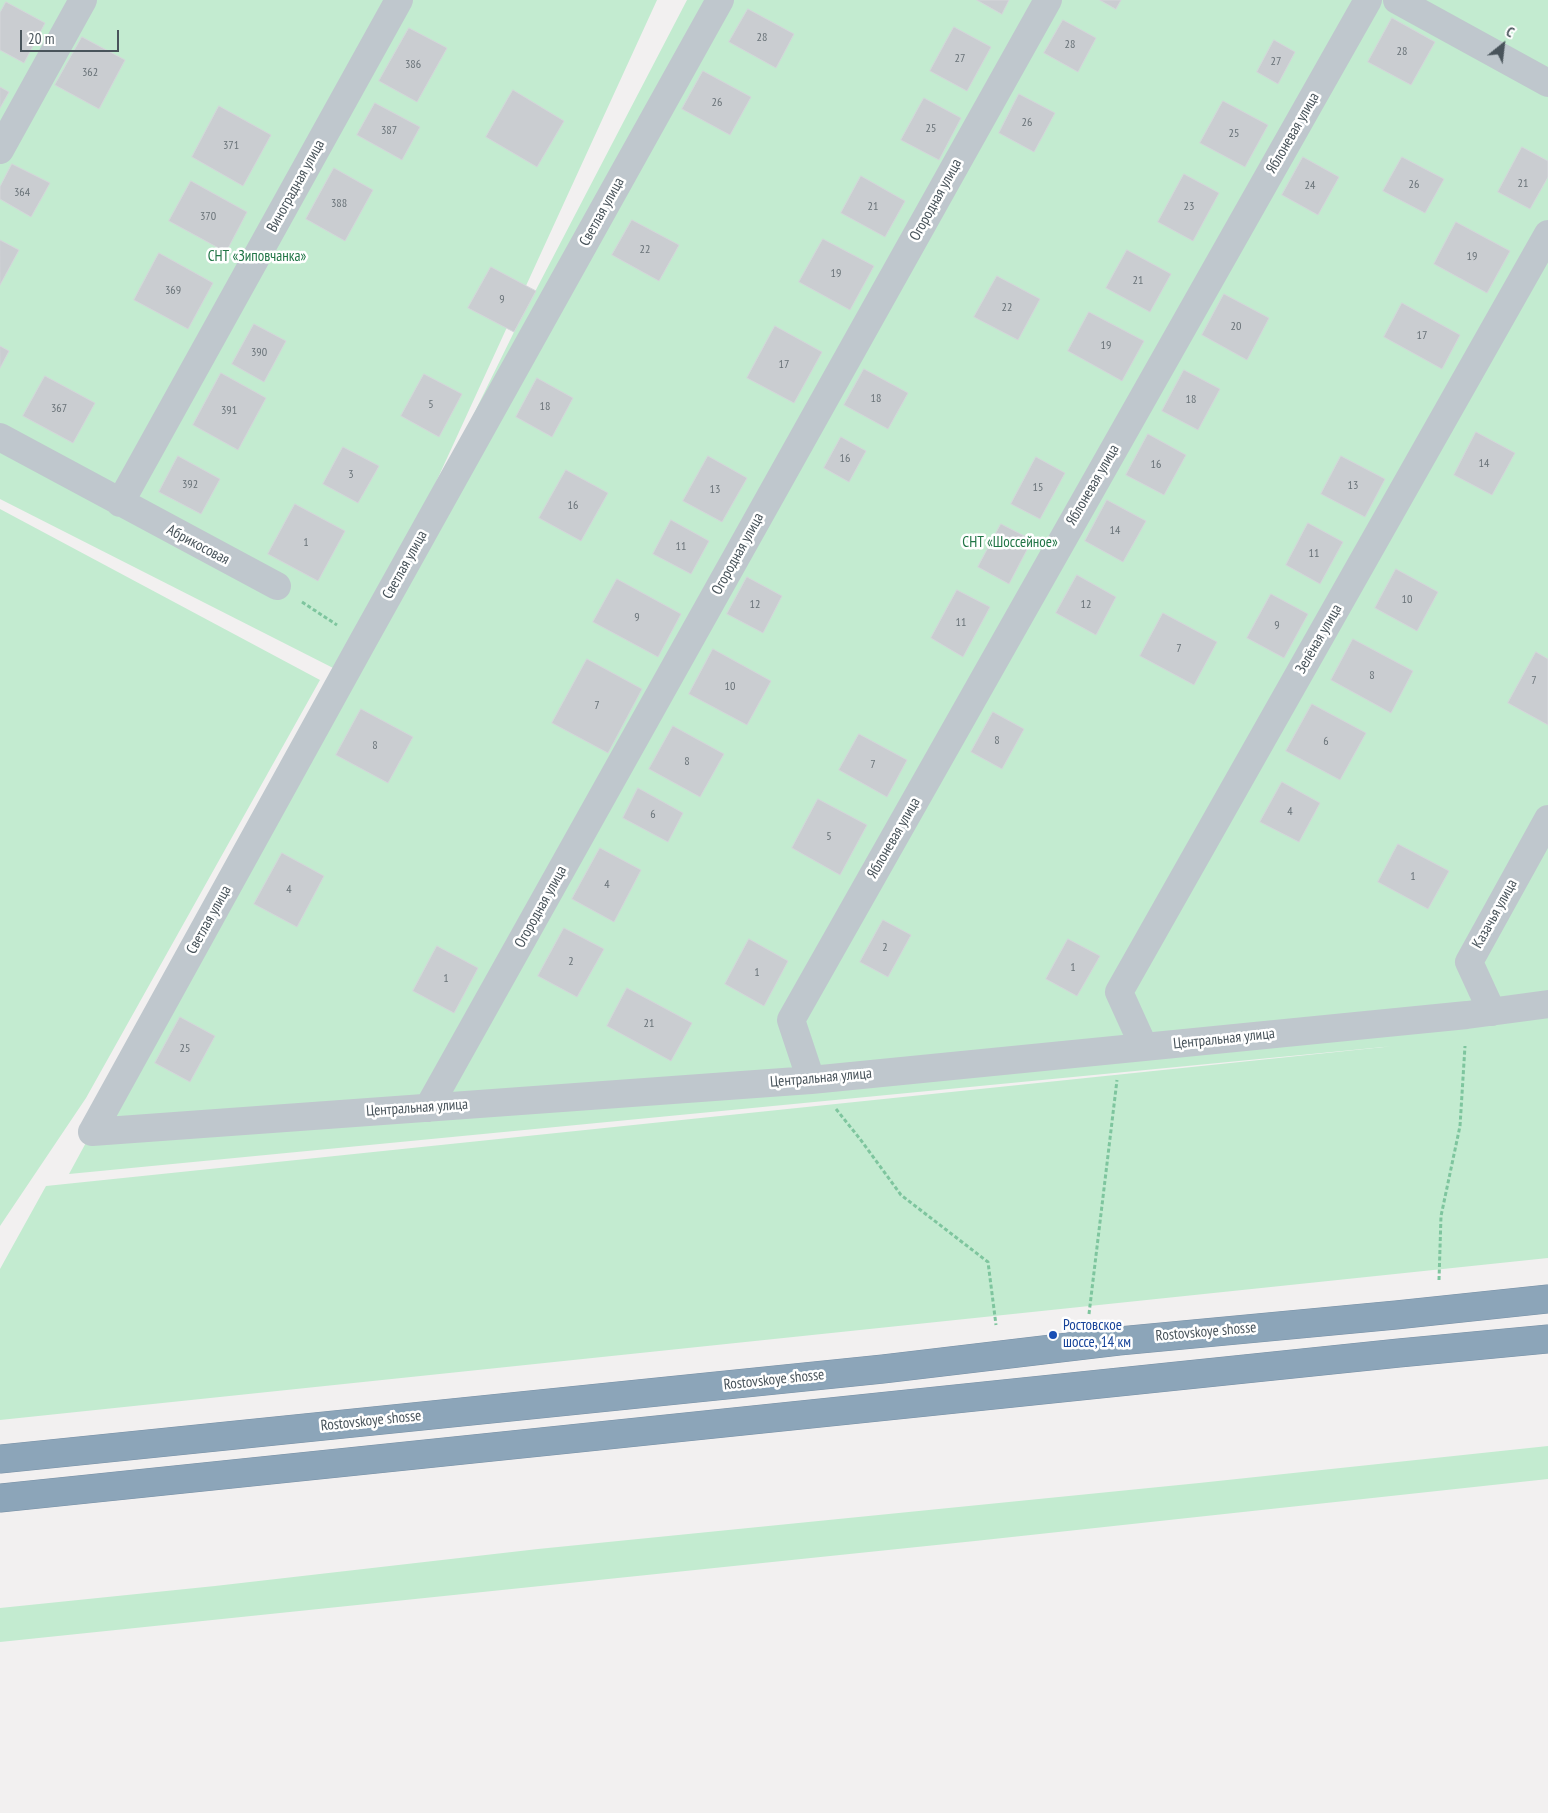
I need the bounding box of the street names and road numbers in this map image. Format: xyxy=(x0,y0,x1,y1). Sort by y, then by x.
street label: Яблоневая улица xyxy=(1263,89,1323,177)
street label: Виноградная улица xyxy=(263,137,329,235)
street label: Огородная улица xyxy=(906,156,966,244)
street label: Светлая улица xyxy=(576,175,628,249)
street label: Яблоневая улица xyxy=(1063,441,1123,529)
street label: Огородная улица xyxy=(708,510,768,598)
street label: Абрикосовая xyxy=(164,521,232,569)
street label: Светлая улица xyxy=(379,528,431,602)
street label: Зелёная улица xyxy=(1292,601,1346,677)
street label: Яблоневая улица xyxy=(864,794,924,882)
street label: Огородная улица xyxy=(511,863,571,951)
street label: Казачья улица xyxy=(1469,876,1521,952)
street label: Светлая улица xyxy=(183,883,235,957)
street label: Центральная улица xyxy=(1172,1025,1276,1053)
street label: Центральная улица xyxy=(769,1065,873,1091)
street label: Центральная улица xyxy=(365,1095,469,1121)
street label: Rostovskoye shosse xyxy=(1155,1319,1257,1345)
street label: Rostovskoye shosse xyxy=(723,1366,825,1394)
street label: Rostovskoye shosse xyxy=(320,1407,422,1435)

